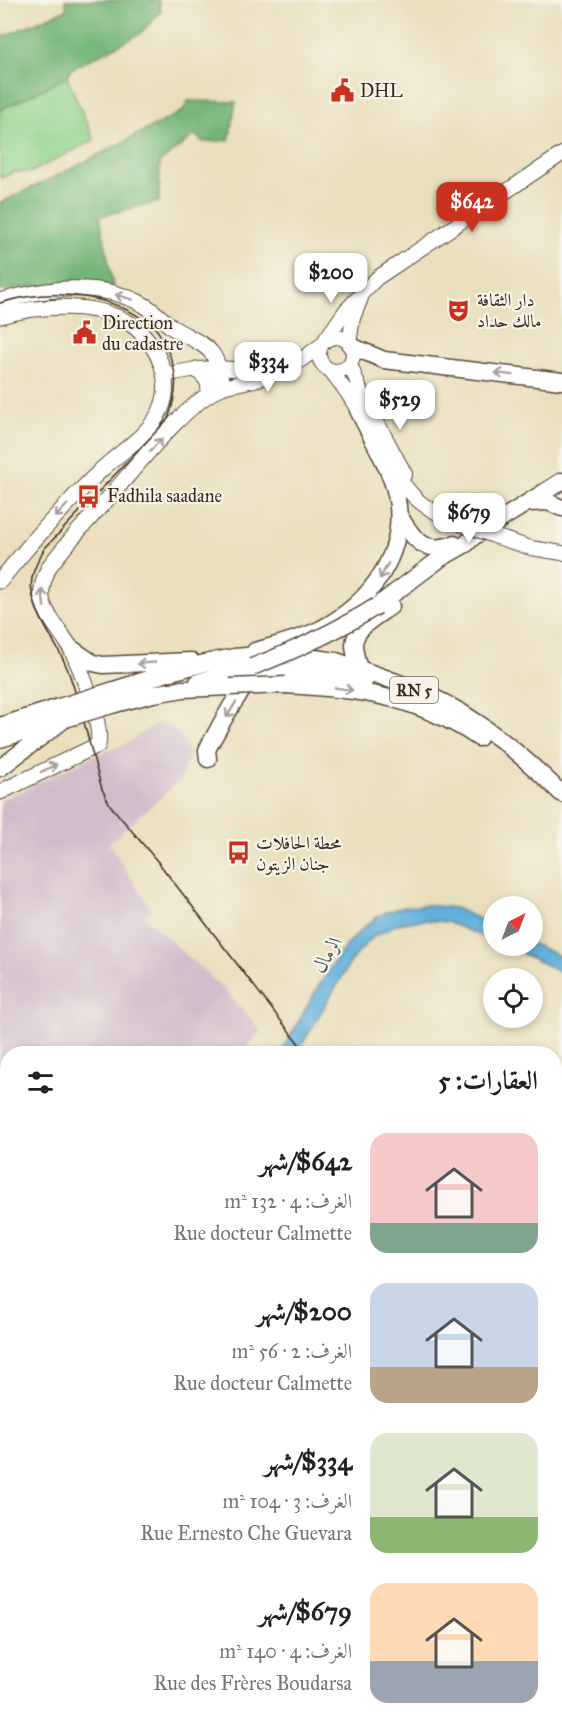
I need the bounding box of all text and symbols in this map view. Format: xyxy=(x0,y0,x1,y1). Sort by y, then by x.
public building icon: DHL xyxy=(329,78,355,104)
place label: DHL xyxy=(360,80,404,102)
pin: $642 xyxy=(436,182,508,233)
text: $642 xyxy=(450,189,494,213)
pin: $200 xyxy=(295,253,367,304)
text: $200 xyxy=(308,260,354,284)
place label: دار الثقافة مالك حداد xyxy=(477,289,541,332)
one-way arrow xyxy=(115,291,134,302)
theatre icon: دار الثقافة مالك حداد xyxy=(446,297,472,323)
place label: Direction du cadastre xyxy=(102,312,183,355)
public building icon: Direction du cadastre xyxy=(71,320,97,346)
pin: $334 xyxy=(232,342,304,393)
text: $334 xyxy=(248,349,288,373)
one-way arrow xyxy=(494,368,514,379)
pin: $529 xyxy=(364,380,436,431)
text: $529 xyxy=(379,387,421,411)
one-way arrow xyxy=(149,438,163,453)
bus stop icon: Fadhila saadane xyxy=(76,483,102,509)
place label: Fadhila saadane xyxy=(107,485,222,507)
pin: $679 xyxy=(433,493,505,544)
text: $679 xyxy=(447,500,491,524)
one-way arrow xyxy=(53,504,68,519)
one-way arrow xyxy=(378,561,389,579)
one-way arrow xyxy=(38,589,49,608)
one-way arrow xyxy=(136,657,156,668)
road number: RN 5 xyxy=(390,677,438,703)
one-way arrow xyxy=(334,684,353,695)
one-way arrow xyxy=(224,701,236,718)
one-way arrow xyxy=(40,762,58,774)
place label: محطة الحافلات جنان الزيتون xyxy=(256,832,341,876)
bus stop icon: محطة الحافلات جنان الزيتون xyxy=(225,840,251,866)
north arrow xyxy=(483,896,543,956)
map controls xyxy=(483,896,543,1028)
water label: الرمال xyxy=(307,931,347,977)
button: locate xyxy=(483,968,543,1028)
text: العقارات: 5 xyxy=(438,1064,538,1096)
icon: filters xyxy=(24,1066,57,1099)
text: $642/شهر xyxy=(259,1145,352,1177)
icon: home xyxy=(418,1157,490,1229)
text: الغرف: 4 · 132 m² xyxy=(224,1189,352,1213)
text: Rue docteur Calmette xyxy=(173,1221,352,1245)
text: $200/شهر xyxy=(256,1295,352,1327)
icon: home xyxy=(418,1307,490,1379)
text: الغرف: 2 · 56 m² xyxy=(232,1339,352,1363)
text: Rue docteur Calmette xyxy=(173,1371,352,1395)
text: $334/شهر xyxy=(264,1445,352,1477)
icon: home xyxy=(418,1457,490,1529)
text: الغرف: 3 · 104 m² xyxy=(222,1489,352,1513)
text: Rue Ernesto Che Guevara xyxy=(140,1521,352,1545)
text: $679/شهر xyxy=(258,1595,352,1627)
icon: home xyxy=(418,1607,490,1679)
text: الغرف: 4 · 140 m² xyxy=(219,1639,352,1663)
text: Rue des Frères Boudarsa xyxy=(153,1671,352,1695)

